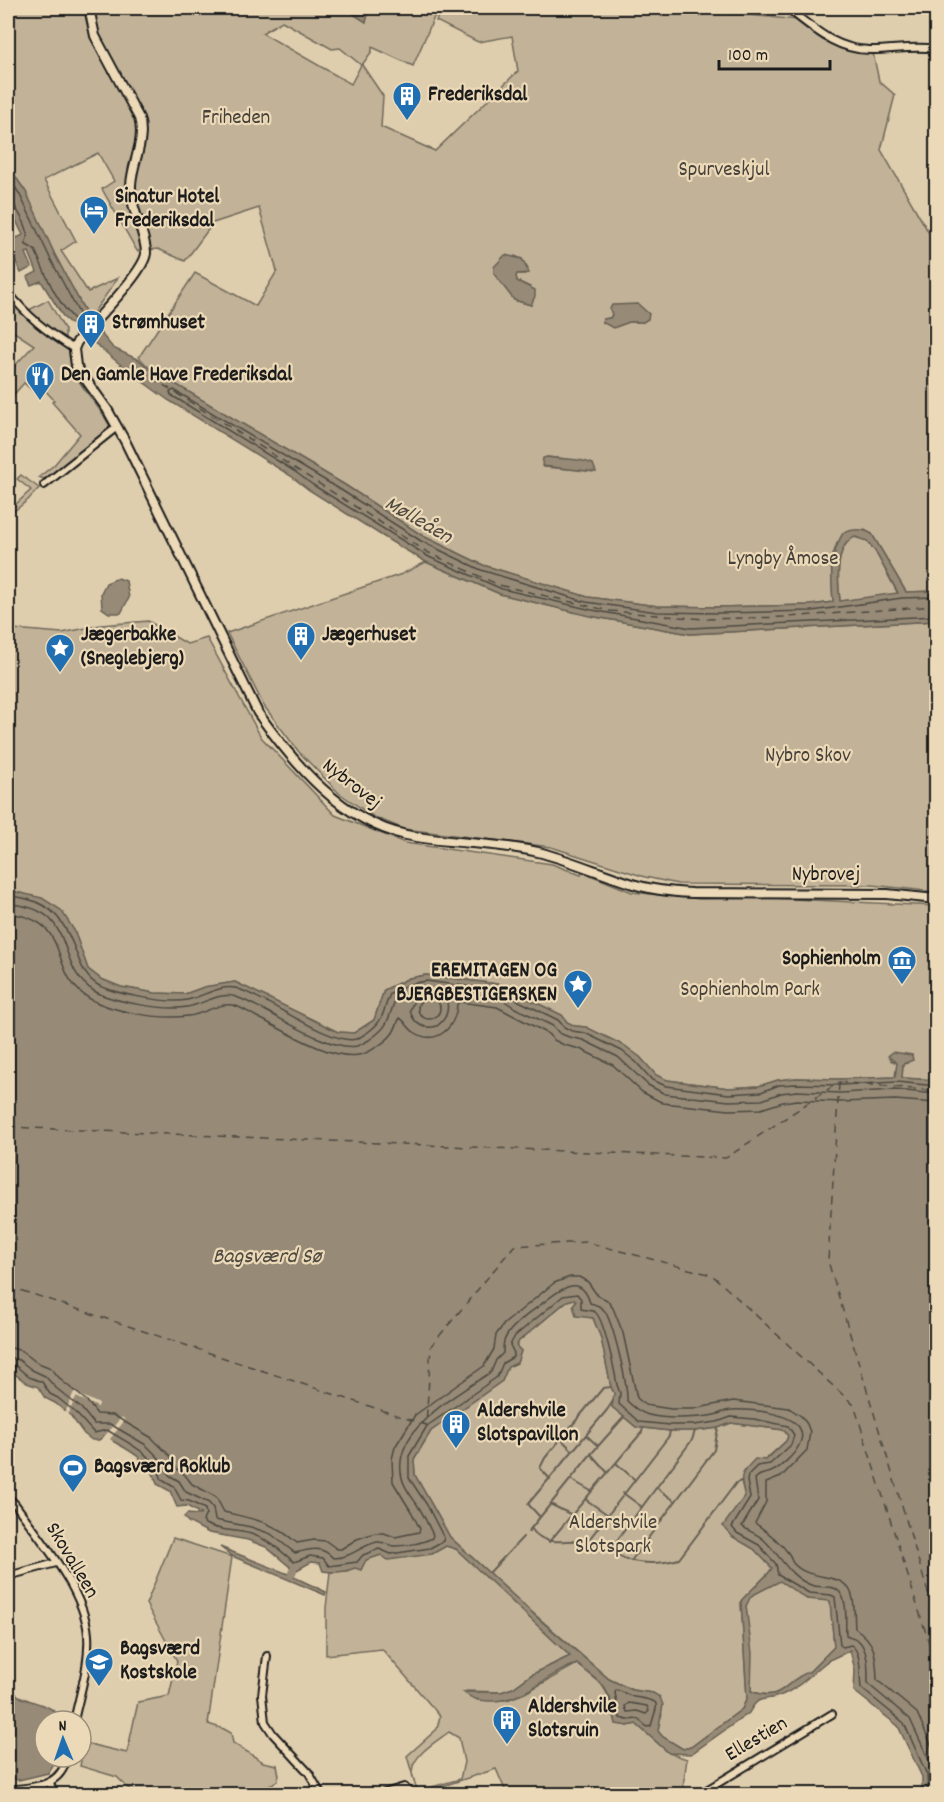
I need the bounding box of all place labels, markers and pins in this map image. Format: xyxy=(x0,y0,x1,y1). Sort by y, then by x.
building icon: Frederiksdal xyxy=(391,80,423,122)
place label: Frederiksdal xyxy=(428,81,528,111)
place label: Sinatur Hotel Frederiksdal xyxy=(115,183,220,237)
hotel icon: Sinatur Hotel Frederiksdal xyxy=(78,194,110,236)
building icon: Strømhuset xyxy=(75,308,107,350)
place label: Strømhuset xyxy=(112,309,205,339)
restaurant icon: Den Gamle Have Frederiksdal xyxy=(24,360,56,402)
place label: Den Gamle Have Frederiksdal xyxy=(61,361,293,391)
building icon: Jægerhuset xyxy=(285,620,317,662)
place label: Jægerbakke (Sneglebjerg) xyxy=(81,621,184,675)
place label: Jægerhuset xyxy=(322,621,416,651)
place icon: Jægerbakke (Sneglebjerg) xyxy=(44,632,76,674)
museum icon: Sophienholm xyxy=(886,944,918,986)
place label: Sophienholm xyxy=(782,945,881,975)
place label: EREMITAGEN OG BJERGBESTIGERSKEN xyxy=(396,957,557,1011)
place icon: EREMITAGEN OG BJERGBESTIGERSKEN xyxy=(562,968,594,1010)
place label: Aldershvile Slotspavillon xyxy=(477,1397,579,1451)
building icon: Aldershvile Slotspavillon xyxy=(440,1408,472,1450)
sports icon: Bagsværd Roklub xyxy=(57,1452,89,1494)
place label: Bagsværd Roklub xyxy=(94,1453,230,1483)
place label: Bagsværd Kostskole xyxy=(120,1635,200,1689)
school or university icon: Bagsværd Kostskole xyxy=(83,1646,115,1688)
place label: Aldershvile Slotsruin xyxy=(528,1693,617,1747)
building icon: Aldershvile Slotsruin xyxy=(491,1704,523,1746)

